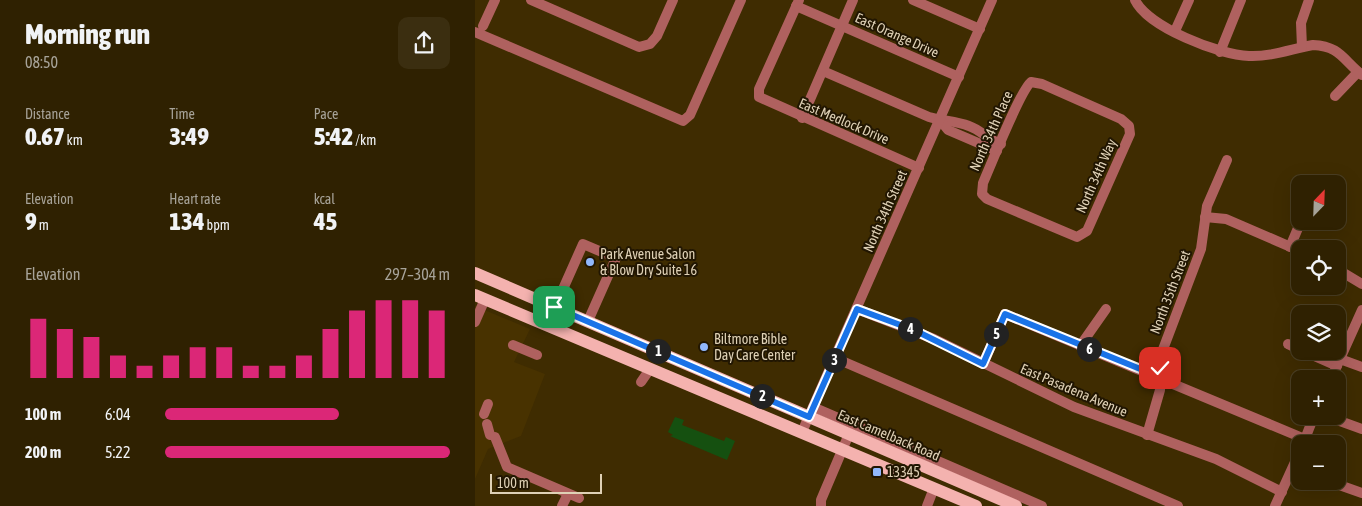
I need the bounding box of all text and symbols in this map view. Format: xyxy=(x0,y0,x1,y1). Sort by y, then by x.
street label: East Orange Drive xyxy=(853,9,941,61)
button: share xyxy=(398,17,450,69)
text: Morning run xyxy=(25,18,150,50)
text: 08:50 xyxy=(25,53,58,71)
street label: North 34th Place xyxy=(966,88,1016,174)
street label: East Medlock Drive xyxy=(797,95,891,147)
text: Distance xyxy=(25,106,70,122)
text: Time xyxy=(169,106,195,122)
text: Pace xyxy=(314,106,338,122)
text: 0.67 xyxy=(25,122,65,150)
text: 3:49 xyxy=(169,122,209,150)
text: 5:42 xyxy=(314,122,353,150)
text: km xyxy=(65,132,83,148)
text: /km xyxy=(353,132,376,148)
street label: North 34th Way xyxy=(1073,136,1120,216)
street label: North 34th Street xyxy=(860,167,910,255)
north arrow xyxy=(1291,175,1346,230)
map controls xyxy=(1291,175,1346,490)
text: Elevation xyxy=(25,191,74,207)
text: Heart rate xyxy=(169,191,221,207)
text: kcal xyxy=(314,191,335,207)
text: 9 xyxy=(25,207,37,235)
text: 134 xyxy=(169,207,205,235)
text: 45 xyxy=(314,207,337,235)
text: m xyxy=(37,217,49,233)
text: bpm xyxy=(205,217,230,233)
button: locate xyxy=(1291,240,1346,295)
place label: Park Avenue Salon & Blow Dry Suite 16 xyxy=(600,246,697,278)
street label: North 35th Street xyxy=(1147,248,1193,336)
marker: Park Avenue Salon & Blow Dry Suite 16 xyxy=(584,256,596,268)
text: Elevation xyxy=(25,265,80,283)
text: 297–304 m xyxy=(385,265,450,283)
pin xyxy=(533,286,575,328)
icon: arrive xyxy=(540,293,568,321)
button: layers xyxy=(1291,305,1346,360)
pin: 4 xyxy=(897,316,923,342)
text: 4 xyxy=(907,321,914,337)
pin: 5 xyxy=(983,322,1009,346)
text: 5 xyxy=(993,326,1000,342)
place label: Biltmore Bible Day Care Center xyxy=(714,331,796,363)
pin: 6 xyxy=(1077,336,1101,362)
pin: 1 xyxy=(645,338,671,364)
marker: Biltmore Bible Day Care Center xyxy=(698,341,710,353)
text: 6 xyxy=(1086,341,1093,357)
text: 1 xyxy=(655,343,662,359)
pin xyxy=(1139,347,1181,389)
pin: 3 xyxy=(821,348,847,372)
text: 3 xyxy=(831,352,838,368)
icon: check xyxy=(1146,354,1174,382)
street label: East Pasadena Avenue xyxy=(1018,360,1130,420)
button: + xyxy=(1291,370,1346,425)
pin: 2 xyxy=(749,384,775,408)
text: 2 xyxy=(759,388,766,404)
text: 100 m xyxy=(25,405,61,423)
text: 6:04 xyxy=(105,405,131,423)
street label: East Camelback Road xyxy=(835,406,943,464)
button: − xyxy=(1291,435,1346,490)
text: 200 m xyxy=(25,443,61,461)
text: 5:22 xyxy=(105,443,130,461)
place label: 13345 xyxy=(887,464,920,480)
marker: 13345 xyxy=(871,466,883,478)
scale bar xyxy=(490,471,603,494)
text: 100 m xyxy=(497,475,529,491)

